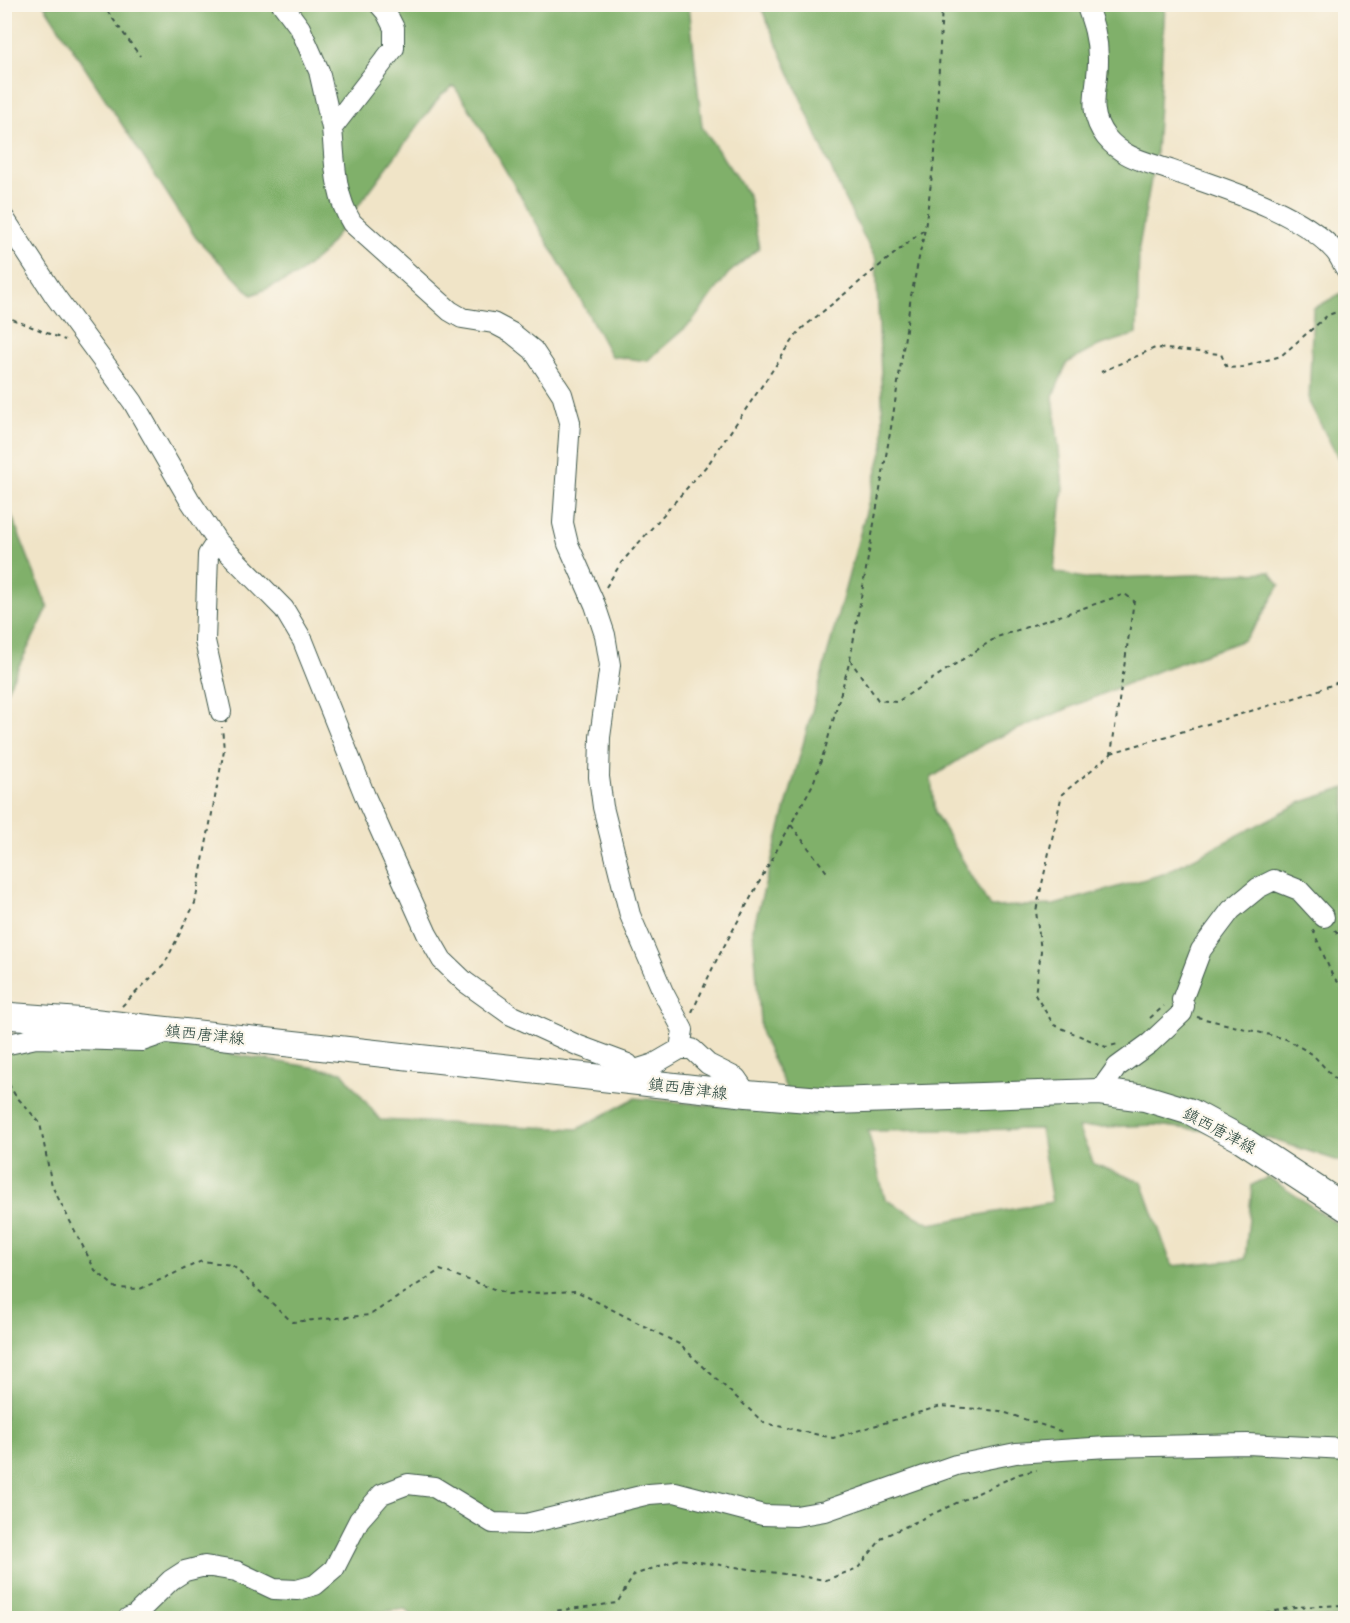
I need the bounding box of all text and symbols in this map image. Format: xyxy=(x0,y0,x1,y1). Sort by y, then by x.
street label: 鎮西唐津線 xyxy=(164,1020,246,1048)
street label: 鎮西唐津線 xyxy=(647,1073,729,1103)
street label: 鎮西唐津線 xyxy=(1180,1102,1260,1158)

